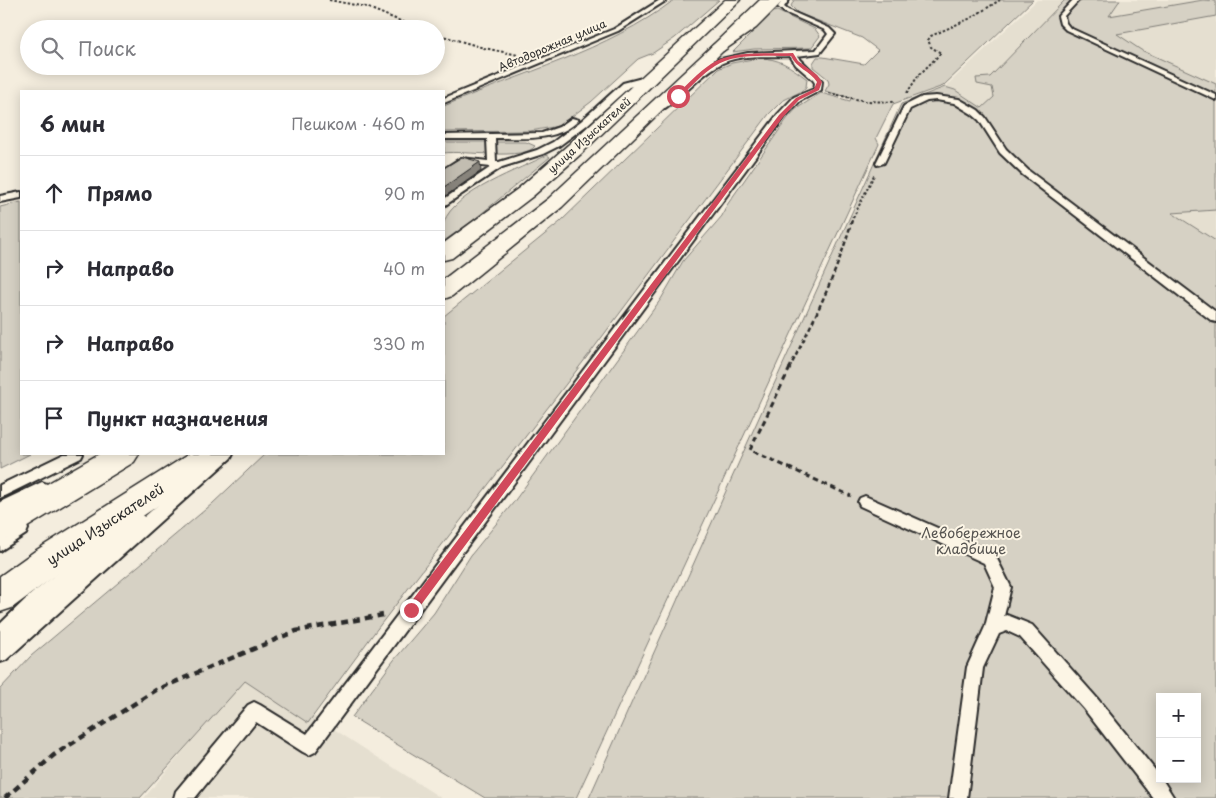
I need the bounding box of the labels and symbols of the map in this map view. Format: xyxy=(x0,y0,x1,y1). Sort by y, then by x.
street label: Автодорожная улица xyxy=(495,15,609,75)
route start xyxy=(667,85,690,108)
street label: улица Изыскателей xyxy=(544,93,634,177)
street label: улица Изыскателей xyxy=(42,478,168,570)
park label: Левобережное кладбище xyxy=(921,522,1021,559)
route end xyxy=(400,599,423,622)

